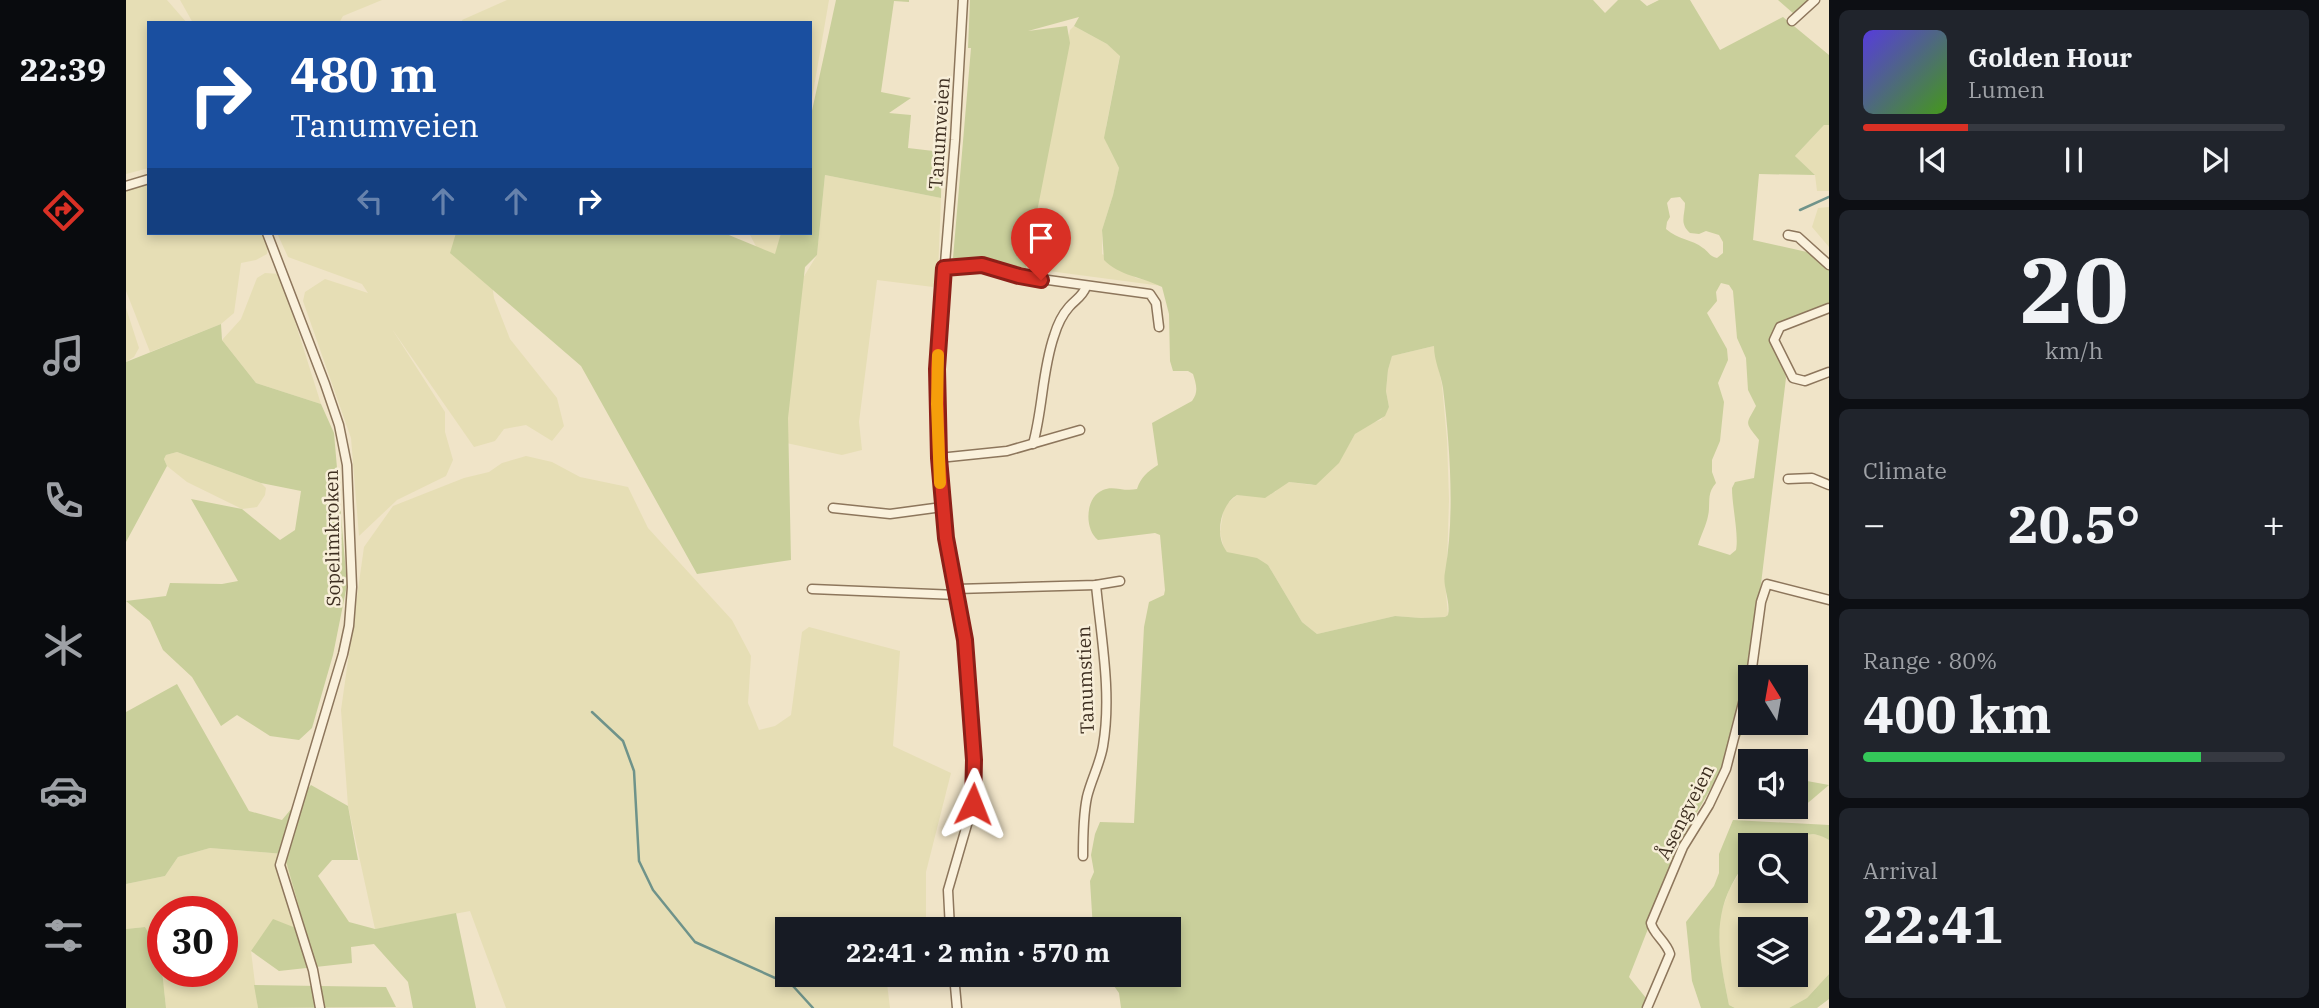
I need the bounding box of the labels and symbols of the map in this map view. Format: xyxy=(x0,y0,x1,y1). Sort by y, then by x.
street label: Tanumveien xyxy=(923,76,955,190)
pin xyxy=(1011,208,1071,280)
street label: Sopelimkroken xyxy=(319,469,345,607)
street label: Tanumstien xyxy=(1071,626,1099,734)
north arrow xyxy=(1738,665,1808,735)
street label: Åsengveien xyxy=(1651,760,1719,864)
position arrow xyxy=(936,767,1010,841)
speed limit sign: 30 xyxy=(147,896,238,987)

